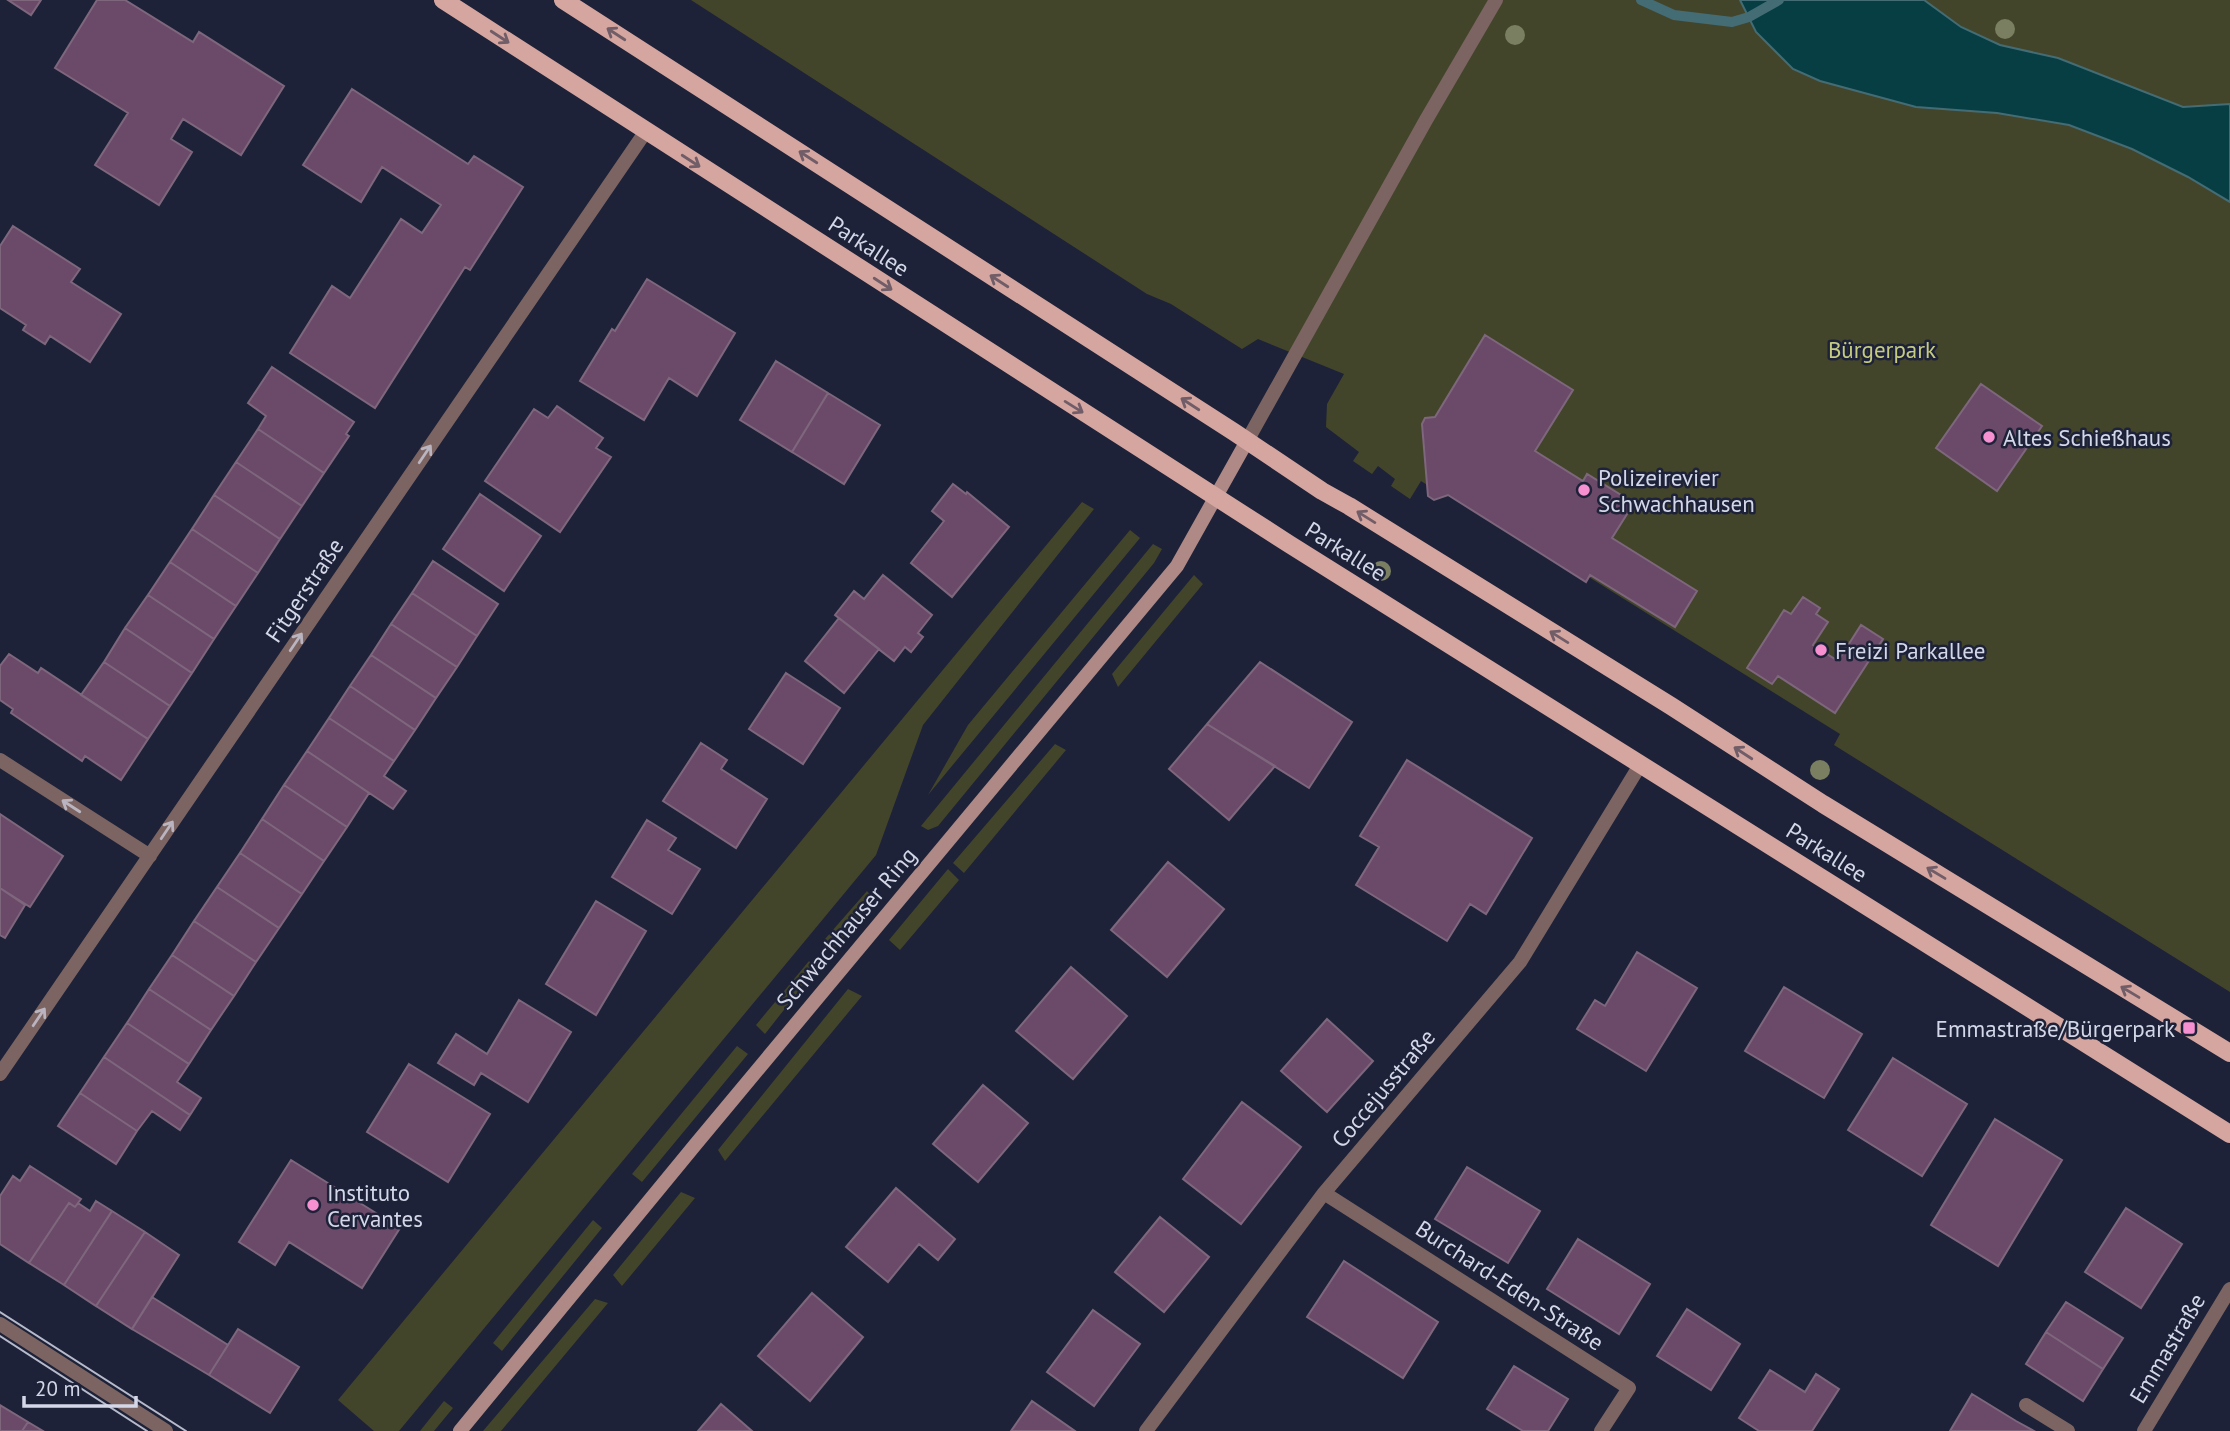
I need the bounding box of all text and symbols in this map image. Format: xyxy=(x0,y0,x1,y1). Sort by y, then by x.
one-way arrow xyxy=(607,27,627,41)
one-way arrow xyxy=(490,30,510,44)
one-way arrow xyxy=(798,150,818,164)
one-way arrow xyxy=(681,154,701,168)
street label: Parkallee xyxy=(823,209,915,283)
one-way arrow xyxy=(989,274,1009,288)
one-way arrow xyxy=(872,277,892,291)
park label: Bürgerpark xyxy=(1828,335,1936,364)
one-way arrow xyxy=(1180,397,1200,411)
one-way arrow xyxy=(1063,401,1083,415)
place label: Altes Schießhaus xyxy=(2003,423,2171,452)
marker: Altes Schießhaus xyxy=(1981,429,1997,445)
one-way arrow xyxy=(418,445,432,465)
place label: Polizeirevier Schwachhausen xyxy=(1598,463,1755,518)
marker: Polizeirevier Schwachhausen xyxy=(1576,482,1592,498)
one-way arrow xyxy=(1357,509,1377,523)
street label: Parkallee xyxy=(1300,515,1392,587)
street label: Fitgerstraße xyxy=(259,532,349,648)
one-way arrow xyxy=(1550,630,1570,644)
one-way arrow xyxy=(289,633,303,652)
place label: Freizi Parkallee xyxy=(1835,636,1985,665)
marker: Freizi Parkallee xyxy=(1813,642,1829,658)
one-way arrow xyxy=(1734,745,1753,760)
one-way arrow xyxy=(62,798,82,812)
street label: Parkallee xyxy=(1781,816,1873,888)
one-way arrow xyxy=(160,821,174,840)
street label: Schwachhauser Ring xyxy=(770,841,922,1015)
one-way arrow xyxy=(1926,866,1946,880)
one-way arrow xyxy=(2121,984,2140,999)
one-way arrow xyxy=(32,1008,46,1027)
place label: Emmastraße/Bürgerpark xyxy=(1936,1014,2175,1043)
marker: Emmastraße/Bürgerpark xyxy=(2181,1020,2197,1036)
street label: Coccejusstraße xyxy=(1325,1023,1441,1153)
place label: Instituto Cervantes xyxy=(327,1178,423,1233)
marker: Instituto Cervantes xyxy=(305,1197,321,1213)
street label: Burchard-Eden-Straße xyxy=(1411,1213,1609,1357)
street label: Emmastraße xyxy=(2123,1288,2211,1408)
scale bar xyxy=(24,1364,136,1408)
text: 20 m xyxy=(35,1375,81,1402)

